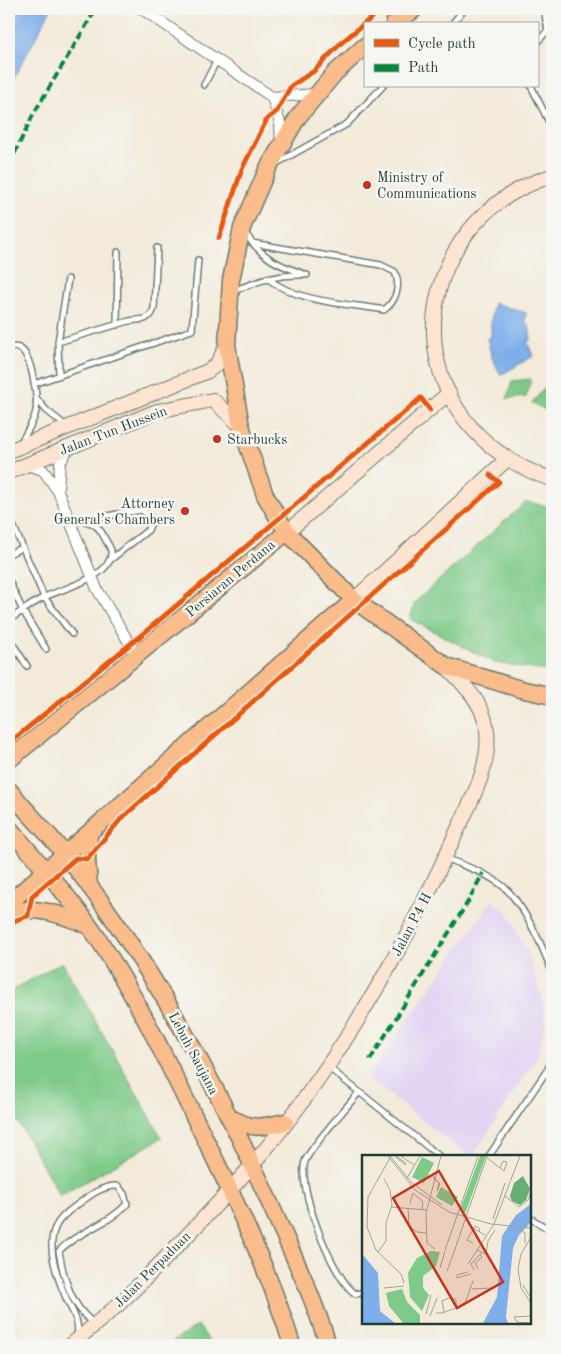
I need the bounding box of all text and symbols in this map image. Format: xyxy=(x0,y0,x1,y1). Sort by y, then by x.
legend xyxy=(364,22,538,88)
text: Cycle path xyxy=(408,37,476,52)
text: Path xyxy=(408,61,438,76)
place label: Ministry of Communications xyxy=(377,171,477,201)
marker: Ministry of Communications xyxy=(361,179,373,191)
street label: Jalan Tun Hussein xyxy=(58,404,170,458)
marker: Starbucks xyxy=(211,433,223,445)
place label: Starbucks xyxy=(227,433,287,447)
place label: Attorney General’s Chambers xyxy=(54,497,176,527)
marker: Attorney General’s Chambers xyxy=(179,505,191,517)
street label: Persiaran Perdana xyxy=(183,538,278,620)
street label: Jalan P4 H xyxy=(389,891,434,958)
street label: Lebuh Saujana xyxy=(166,1010,221,1097)
inset map xyxy=(362,1155,531,1324)
street label: Jalan Perpaduan xyxy=(112,1229,194,1310)

